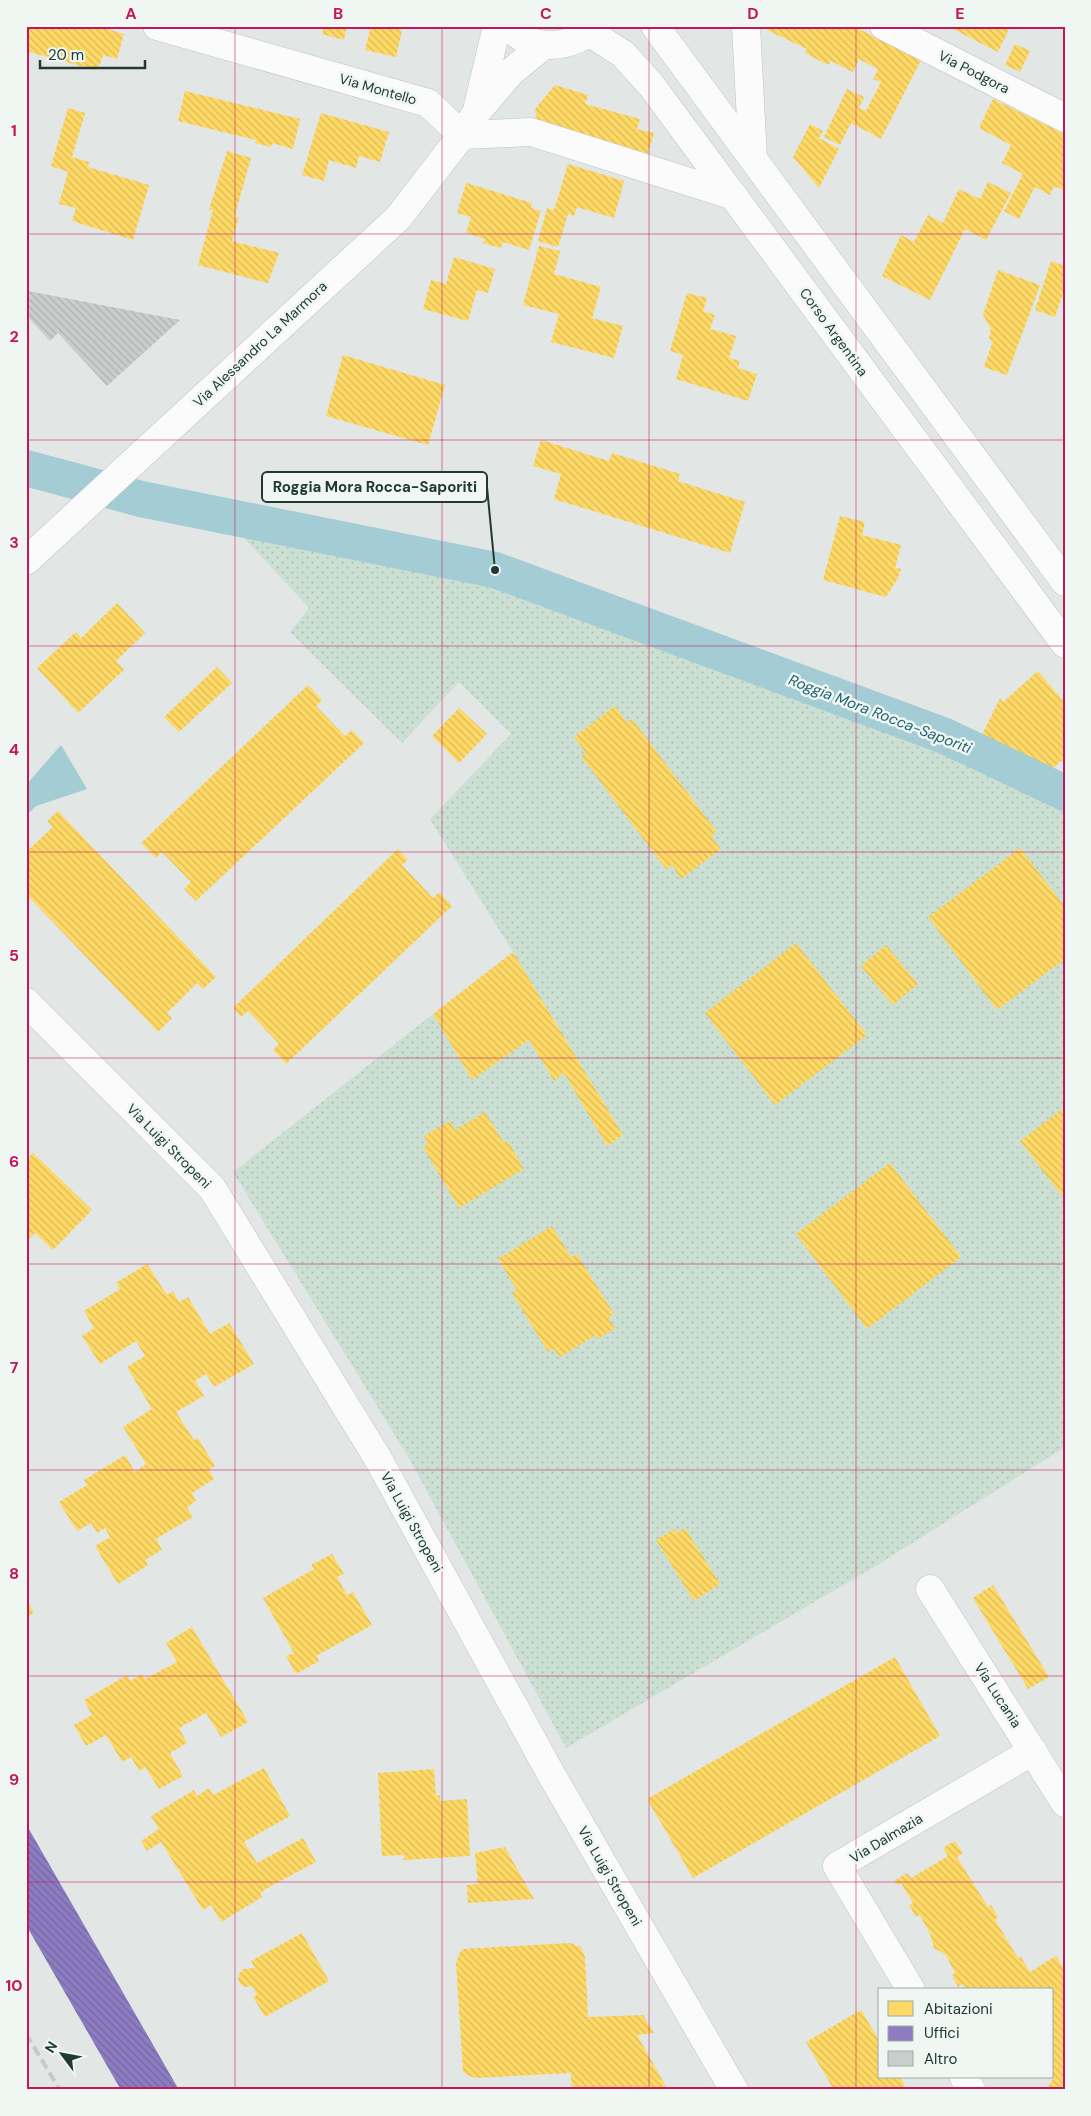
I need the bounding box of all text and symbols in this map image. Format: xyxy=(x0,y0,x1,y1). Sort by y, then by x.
text: A xyxy=(125,3,137,24)
text: B xyxy=(333,3,343,24)
text: C xyxy=(540,3,552,24)
text: D xyxy=(747,3,759,24)
text: E xyxy=(955,3,965,24)
scale bar xyxy=(40,38,145,70)
text: 20 m xyxy=(48,45,84,65)
street label: Via Podgora xyxy=(935,46,1013,98)
street label: Via Montello xyxy=(337,69,419,109)
text: 1 xyxy=(11,120,17,141)
street label: Via Alessandro La Marmora xyxy=(189,277,331,411)
street label: Corso Argentina xyxy=(796,284,872,380)
text: 2 xyxy=(9,326,19,347)
callout: Roggia Mora Rocca-Saporiti xyxy=(262,472,487,502)
text: Roggia Mora Rocca-Saporiti xyxy=(273,477,477,497)
text: 3 xyxy=(9,532,19,553)
water label: Roggia Mora Rocca-Saporiti xyxy=(786,670,975,758)
text: 4 xyxy=(9,739,19,760)
text: 5 xyxy=(9,945,19,966)
street label: Via Luigi Stropeni xyxy=(123,1100,215,1192)
text: 6 xyxy=(9,1151,19,1172)
text: 7 xyxy=(10,1357,19,1378)
street label: Via Luigi Stropeni xyxy=(377,1468,447,1576)
text: 8 xyxy=(9,1563,19,1584)
street label: Via Lucania xyxy=(970,1659,1026,1731)
text: 9 xyxy=(9,1769,19,1790)
street label: Via Dalmazia xyxy=(846,1809,926,1867)
street label: Via Luigi Stropeni xyxy=(574,1823,646,1929)
text: 10 xyxy=(5,1975,23,1996)
legend xyxy=(878,1988,1054,2078)
text: Abitazioni xyxy=(924,1999,993,2019)
text: Uffici xyxy=(924,2023,960,2043)
north arrow xyxy=(38,2028,88,2078)
text: N xyxy=(41,2038,61,2056)
text: Altro xyxy=(924,2049,957,2069)

